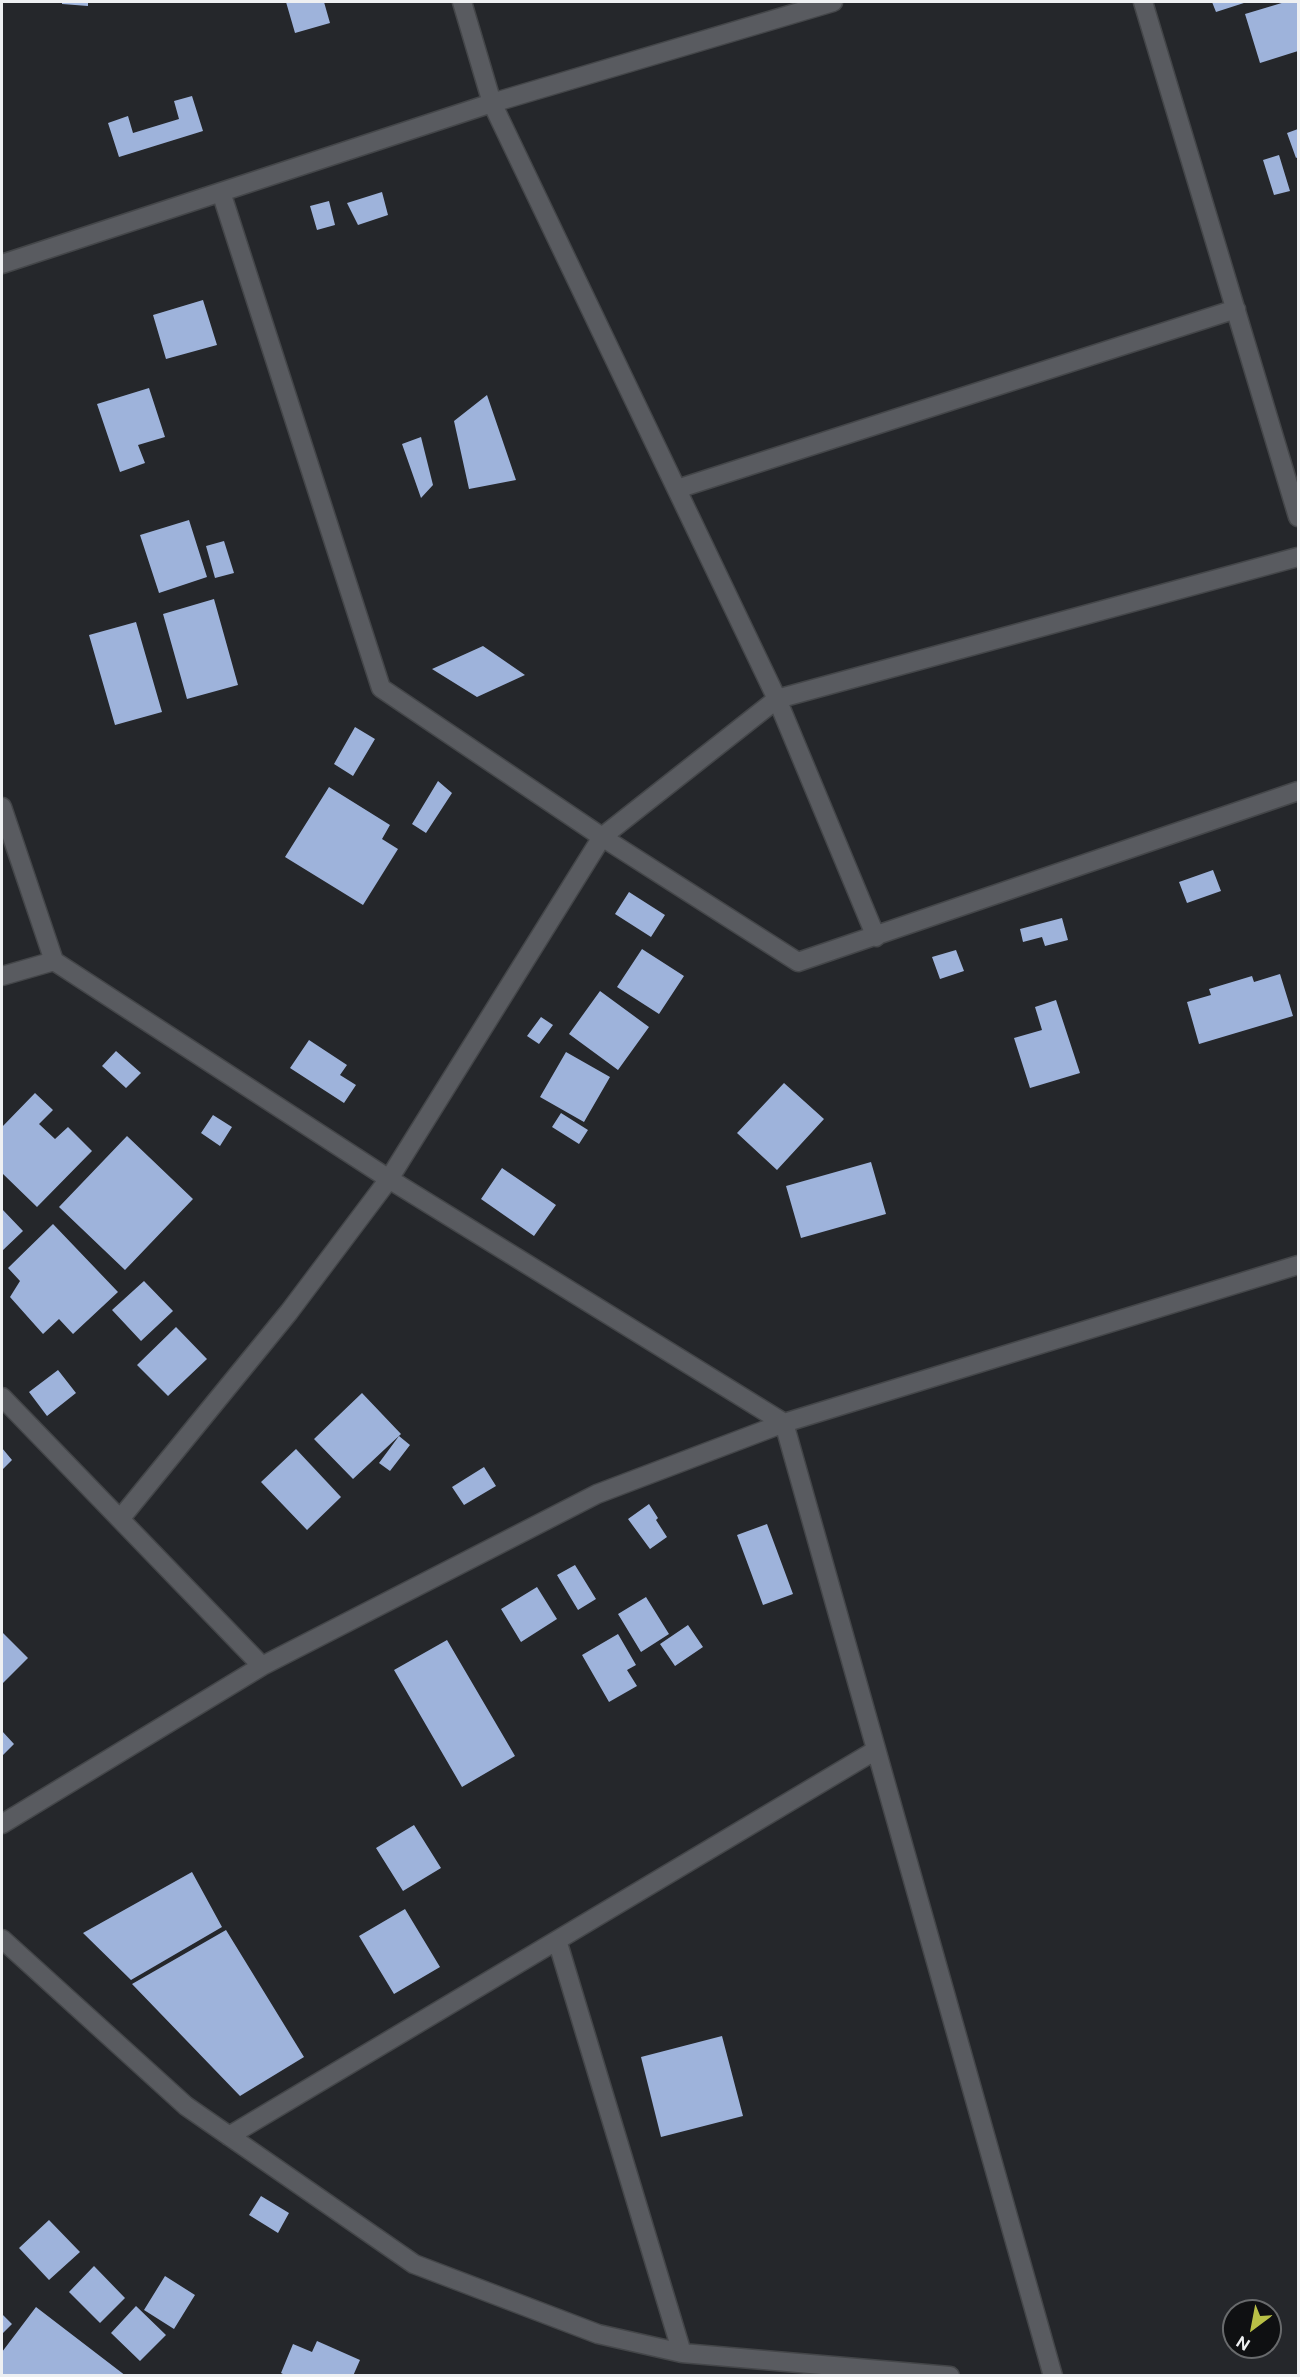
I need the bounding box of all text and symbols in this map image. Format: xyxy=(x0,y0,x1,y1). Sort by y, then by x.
north arrow xyxy=(1222,2299,1282,2359)
text: N xyxy=(1233,2332,1254,2354)

